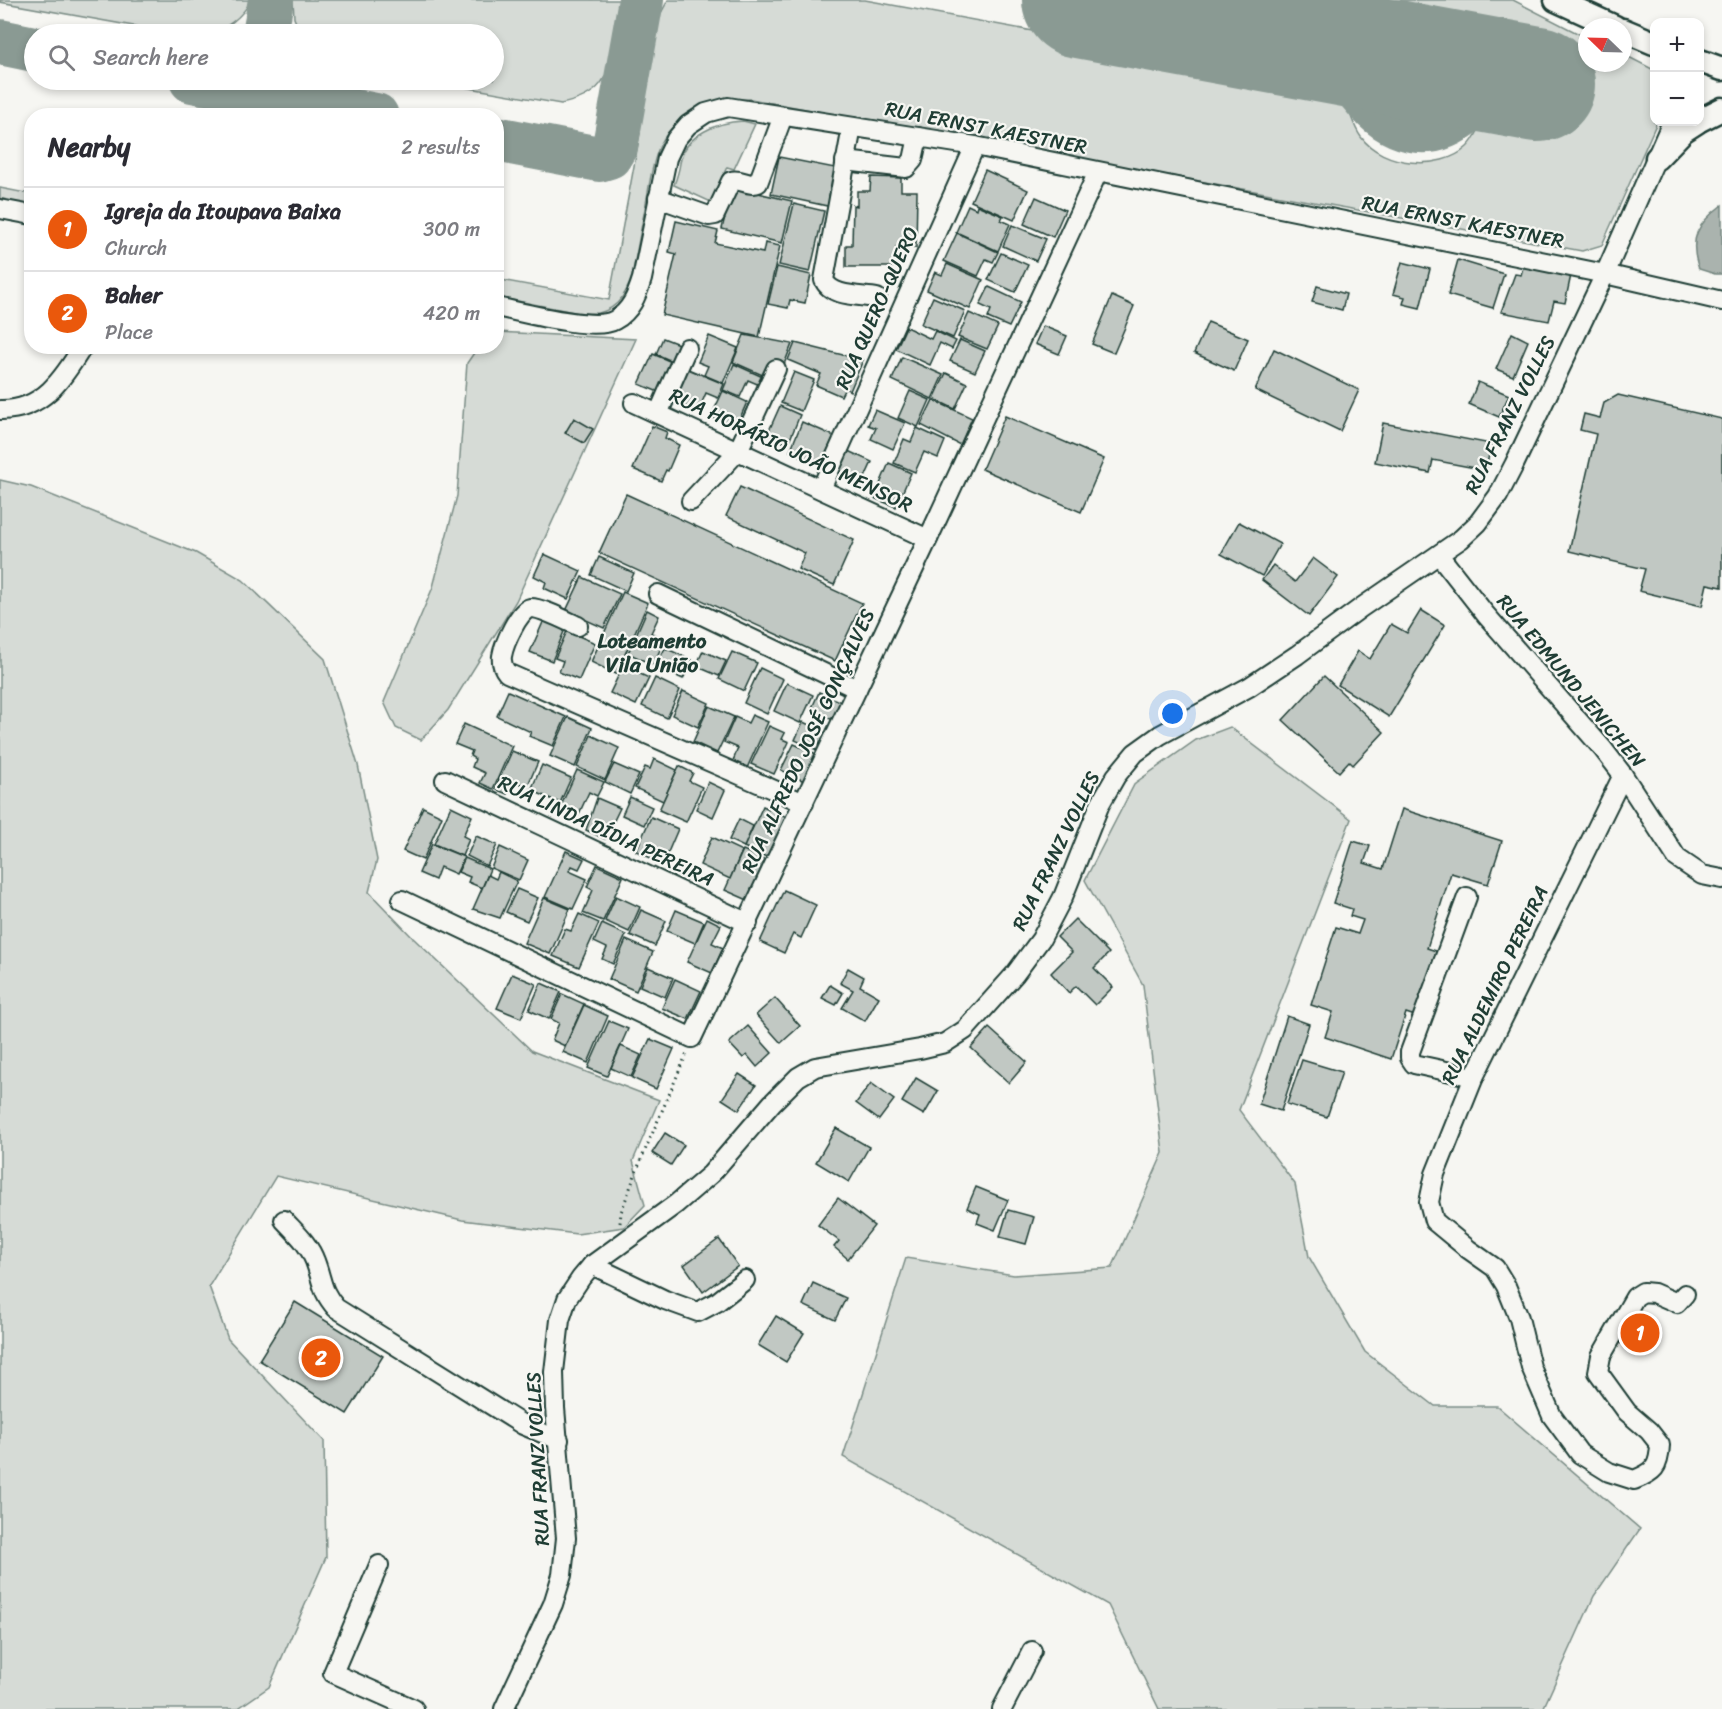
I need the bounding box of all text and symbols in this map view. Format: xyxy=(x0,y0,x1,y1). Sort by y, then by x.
north arrow xyxy=(1578,18,1632,72)
map controls xyxy=(1650,18,1704,126)
button: + xyxy=(1650,18,1704,72)
search box xyxy=(24,24,504,90)
text: Search here xyxy=(93,38,209,77)
icon: search xyxy=(45,41,78,74)
button: − xyxy=(1650,72,1704,126)
street label: RUA ERNST KAESTNER xyxy=(882,91,1090,165)
text: Nearby xyxy=(48,124,130,170)
text: 2 results xyxy=(401,130,480,165)
street label: RUA ERNST KAESTNER xyxy=(1359,185,1567,259)
text: Igreja da Itoupava Baixa xyxy=(105,192,341,231)
text: 1 xyxy=(63,212,72,247)
text: 300 m xyxy=(423,212,480,247)
street label: RUA QUERO-QUERO xyxy=(825,221,929,395)
text: Church xyxy=(105,231,167,266)
text: Baher xyxy=(105,276,162,315)
text: 2 xyxy=(62,296,73,331)
text: 420 m xyxy=(423,296,480,331)
text: Place xyxy=(105,315,153,350)
street label: RUA FRANZ VOLLES xyxy=(1455,329,1565,501)
street label: RUA HORÁRIO JOÃO MENSOR xyxy=(663,378,919,522)
street label: RUA EDMUND JENICHEN xyxy=(1487,586,1655,776)
street label: RUA ALFREDO JOSÉ GONÇALVES xyxy=(731,603,885,879)
district label: Loteamento Vila União xyxy=(597,622,707,684)
your location xyxy=(1158,699,1187,728)
street label: RUA LINDA DÍDIA PEREIRA xyxy=(492,765,720,897)
street label: RUA FRANZ VOLLES xyxy=(1002,765,1110,937)
street label: RUA ALDEMIRO PEREIRA xyxy=(1432,879,1558,1091)
pin: 1 xyxy=(1620,1310,1660,1356)
pin: 2 xyxy=(302,1336,340,1380)
street label: RUA FRANZ VOLLES xyxy=(516,1371,560,1547)

